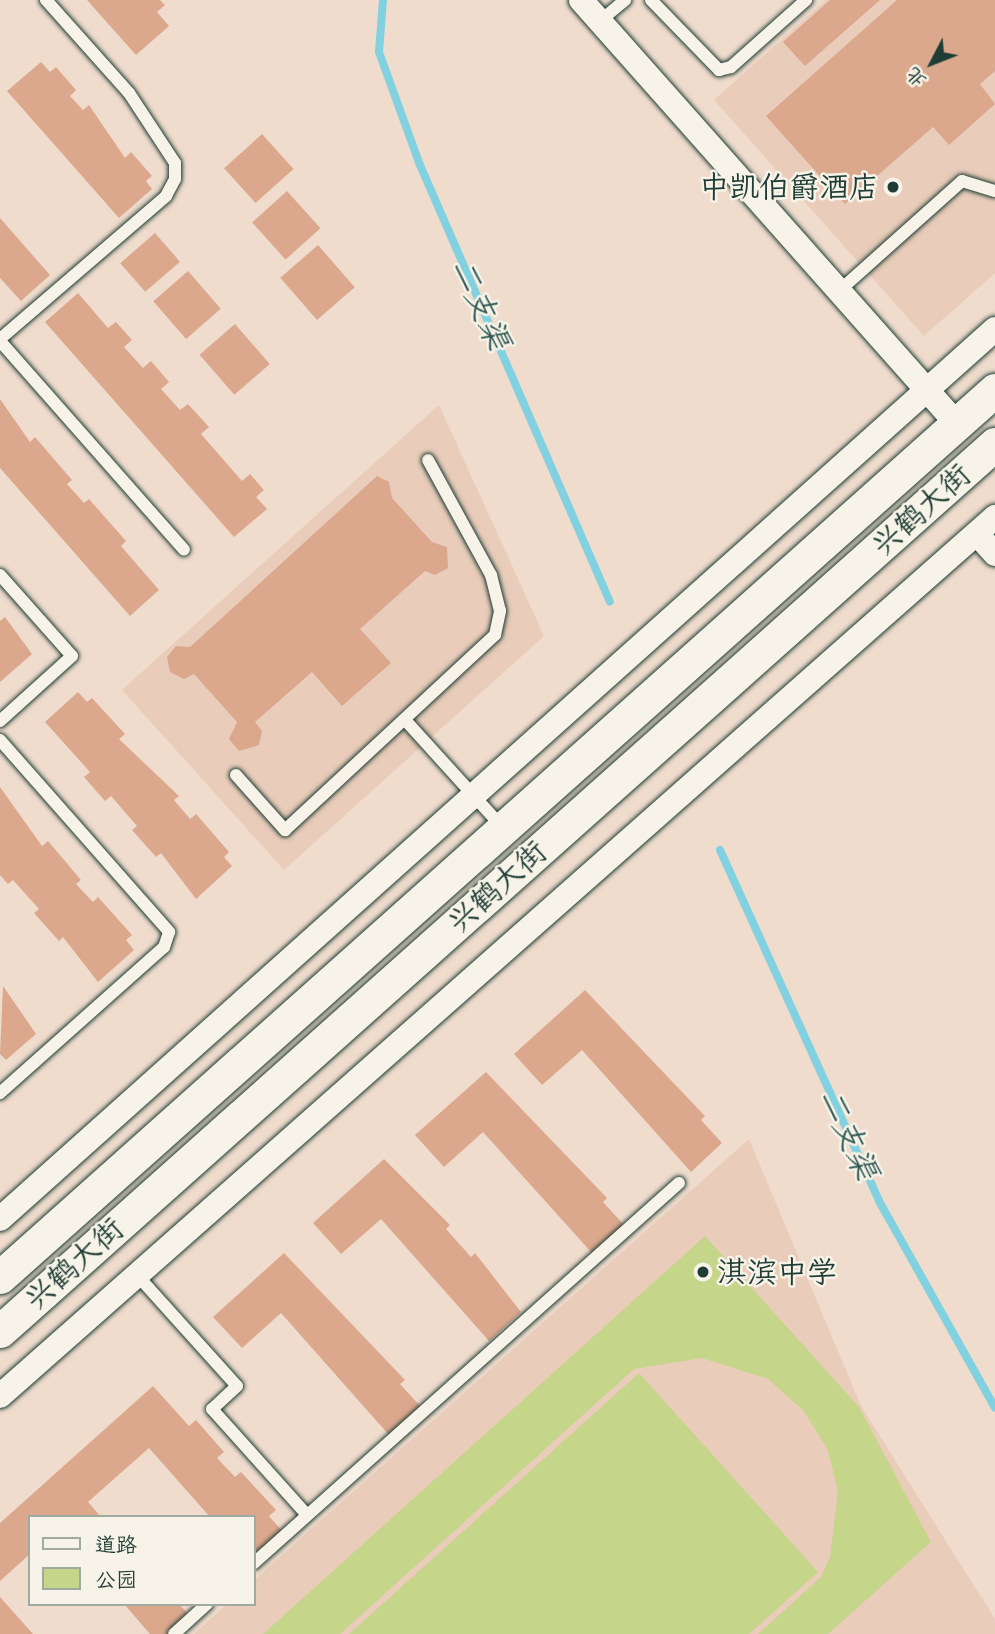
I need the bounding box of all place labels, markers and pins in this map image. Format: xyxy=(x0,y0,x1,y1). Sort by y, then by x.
place label: 中凯伯爵酒店 xyxy=(699,169,879,205)
marker: 中凯伯爵酒店 xyxy=(885,179,901,195)
place label: 淇滨中学 xyxy=(717,1254,837,1290)
marker: 淇滨中学 xyxy=(695,1264,711,1280)

